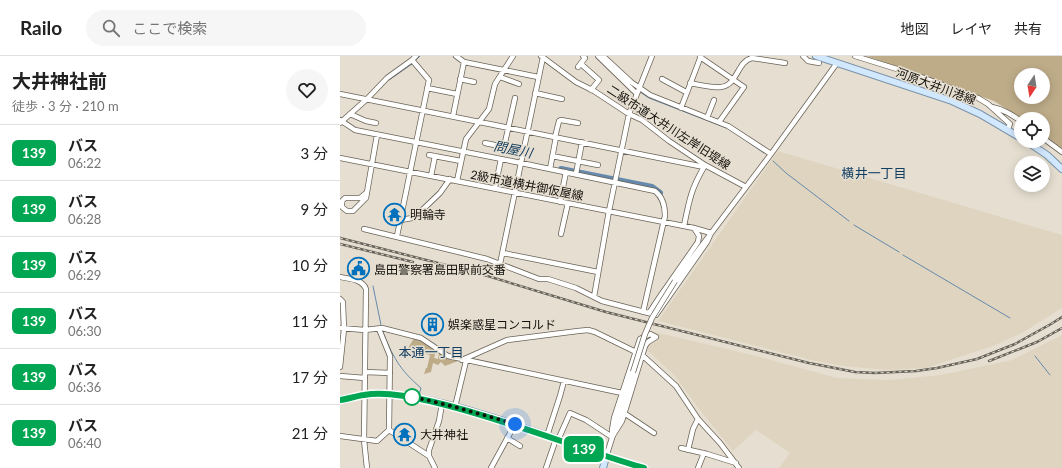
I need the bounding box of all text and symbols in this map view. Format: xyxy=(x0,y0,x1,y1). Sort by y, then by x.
search box xyxy=(86,10,366,46)
text: Railo xyxy=(20,16,62,39)
icon: search xyxy=(100,17,122,39)
text: ここで検索 xyxy=(132,19,207,37)
text: 地図 xyxy=(900,20,928,37)
text: レイヤ xyxy=(950,20,992,37)
text: 共有 xyxy=(1014,20,1042,37)
street label: 河原大井川港線 xyxy=(894,65,978,107)
north arrow xyxy=(1014,68,1050,104)
map controls xyxy=(1014,68,1050,192)
text: 大井神社前 xyxy=(12,69,107,92)
button: heart xyxy=(286,69,328,111)
street label: 二級市道大井川左岸旧堤線 xyxy=(605,81,733,173)
text: 徒歩 · 3 分 · 210 m xyxy=(12,98,119,114)
button: locate xyxy=(1014,112,1050,148)
text: バス xyxy=(68,136,98,154)
water label: 問屋川 xyxy=(492,137,536,161)
text: 139 xyxy=(22,144,46,161)
text: 3 分 xyxy=(300,144,328,162)
text: 06:22 xyxy=(68,155,101,171)
button: layers xyxy=(1014,156,1050,192)
district label: 横井一丁目 xyxy=(841,165,907,181)
street label: 2級市道横井御仮屋線 xyxy=(469,167,585,203)
text: バス xyxy=(68,192,98,210)
text: 139 xyxy=(22,200,46,217)
text: 9 分 xyxy=(300,200,328,218)
temple icon: 明輪寺 xyxy=(381,201,407,227)
place label: 明輪寺 xyxy=(410,207,446,222)
text: 06:28 xyxy=(68,211,101,227)
text: バス xyxy=(68,248,98,266)
text: 139 xyxy=(22,256,46,273)
text: 10 分 xyxy=(292,256,328,274)
public building icon: 島田警察署島田駅前交番 xyxy=(346,256,372,282)
place label: 島田警察署島田駅前交番 xyxy=(374,262,506,277)
text: 06:29 xyxy=(68,267,101,283)
text: バス xyxy=(68,304,98,322)
building icon: 娯楽惑星コンコルド xyxy=(420,311,446,337)
text: 139 xyxy=(22,312,46,329)
text: 11 分 xyxy=(292,312,328,330)
place label: 娯楽惑星コンコルド xyxy=(448,317,556,332)
text: 06:30 xyxy=(68,323,101,339)
district label: 本通一丁目 xyxy=(398,344,464,360)
text: バス xyxy=(68,360,98,378)
text: 139 xyxy=(22,368,46,385)
text: 17 分 xyxy=(292,368,328,386)
text: 06:36 xyxy=(68,379,101,395)
unlabelled marker xyxy=(403,388,421,406)
your location xyxy=(505,414,525,434)
text: バス xyxy=(68,416,98,434)
temple icon: 大井神社 xyxy=(391,421,417,447)
text: 139 xyxy=(22,424,46,441)
text: 21 分 xyxy=(292,424,328,442)
place label: 大井神社 xyxy=(420,427,468,442)
text: 06:40 xyxy=(68,435,101,451)
line badge: 139 xyxy=(561,436,607,462)
text: 139 xyxy=(572,440,596,457)

